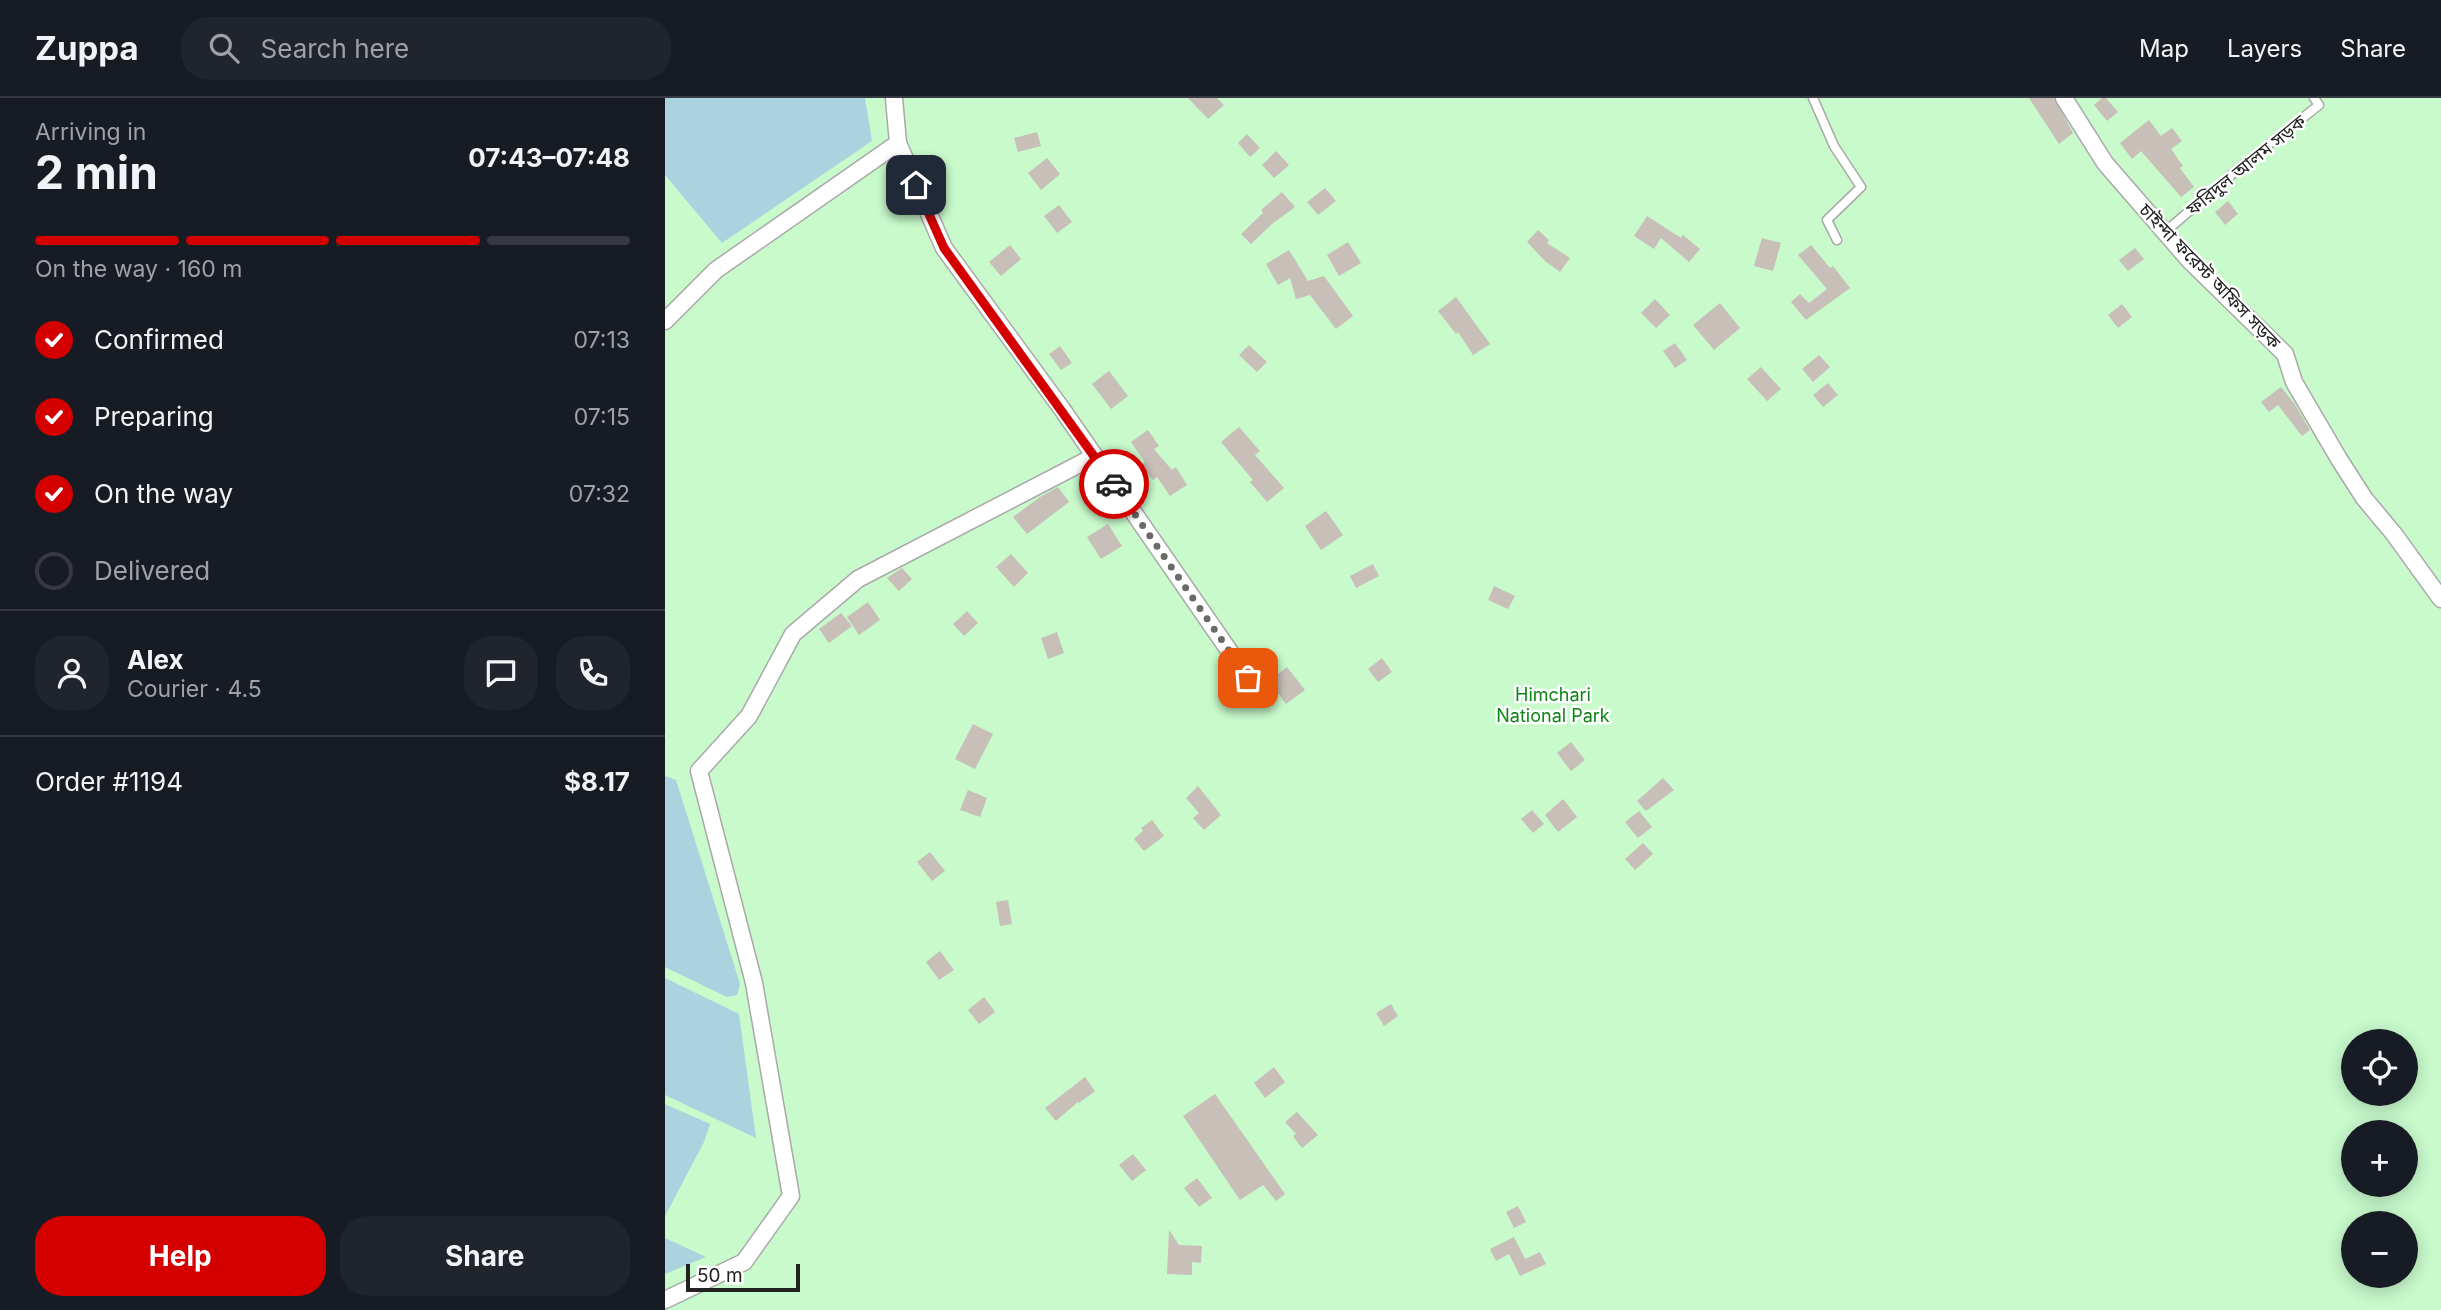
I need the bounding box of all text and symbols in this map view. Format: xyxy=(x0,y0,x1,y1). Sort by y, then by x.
search box xyxy=(181,17,671,80)
text: Zuppa xyxy=(35,28,139,68)
icon: search xyxy=(205,29,243,67)
text: Search here xyxy=(261,33,409,64)
text: Map xyxy=(2139,34,2189,63)
text: Layers xyxy=(2227,34,2302,63)
text: Share xyxy=(2340,34,2406,63)
street label: ফরিদুল আলম সড়ক xyxy=(2181,110,2310,220)
text: Arriving in xyxy=(35,118,146,146)
text: 07:43–07:48 xyxy=(468,142,630,173)
text: 2 min xyxy=(35,144,158,200)
pin xyxy=(886,155,946,215)
icon: home xyxy=(897,166,935,204)
street label: চাইন্দা ফরেস্ট অফিস সড়ক xyxy=(2135,198,2285,353)
text: On the way · 160 m xyxy=(35,255,242,283)
icon: check xyxy=(35,321,73,359)
text: Confirmed xyxy=(94,324,224,355)
text: 07:13 xyxy=(574,326,630,354)
icon: check xyxy=(35,398,73,436)
text: Preparing xyxy=(94,401,214,432)
text: 07:15 xyxy=(574,403,630,431)
courier xyxy=(1079,449,1149,519)
icon: car xyxy=(1095,465,1133,503)
icon: check xyxy=(35,475,73,513)
text: On the way xyxy=(94,478,233,509)
text: 07:32 xyxy=(569,480,630,508)
text: Delivered xyxy=(94,555,210,586)
button: person xyxy=(35,636,109,710)
button: chat xyxy=(464,636,538,710)
button: phone xyxy=(556,636,630,710)
text: Alex xyxy=(127,644,184,675)
pin xyxy=(1218,648,1278,708)
icon: bag xyxy=(1229,659,1267,697)
text: Courier · 4.5 xyxy=(127,675,262,703)
park label: Himchari National Park xyxy=(1496,684,1610,726)
text: Order #1194 xyxy=(35,766,183,797)
text: $8.17 xyxy=(564,766,630,797)
map controls xyxy=(2341,1029,2418,1288)
button: locate xyxy=(2341,1029,2418,1106)
button: + xyxy=(2341,1120,2418,1197)
button: − xyxy=(2341,1211,2418,1288)
button: Help xyxy=(35,1216,326,1296)
button: Share xyxy=(340,1216,630,1296)
scale bar xyxy=(686,1261,800,1293)
text: 50 m xyxy=(697,1264,743,1287)

